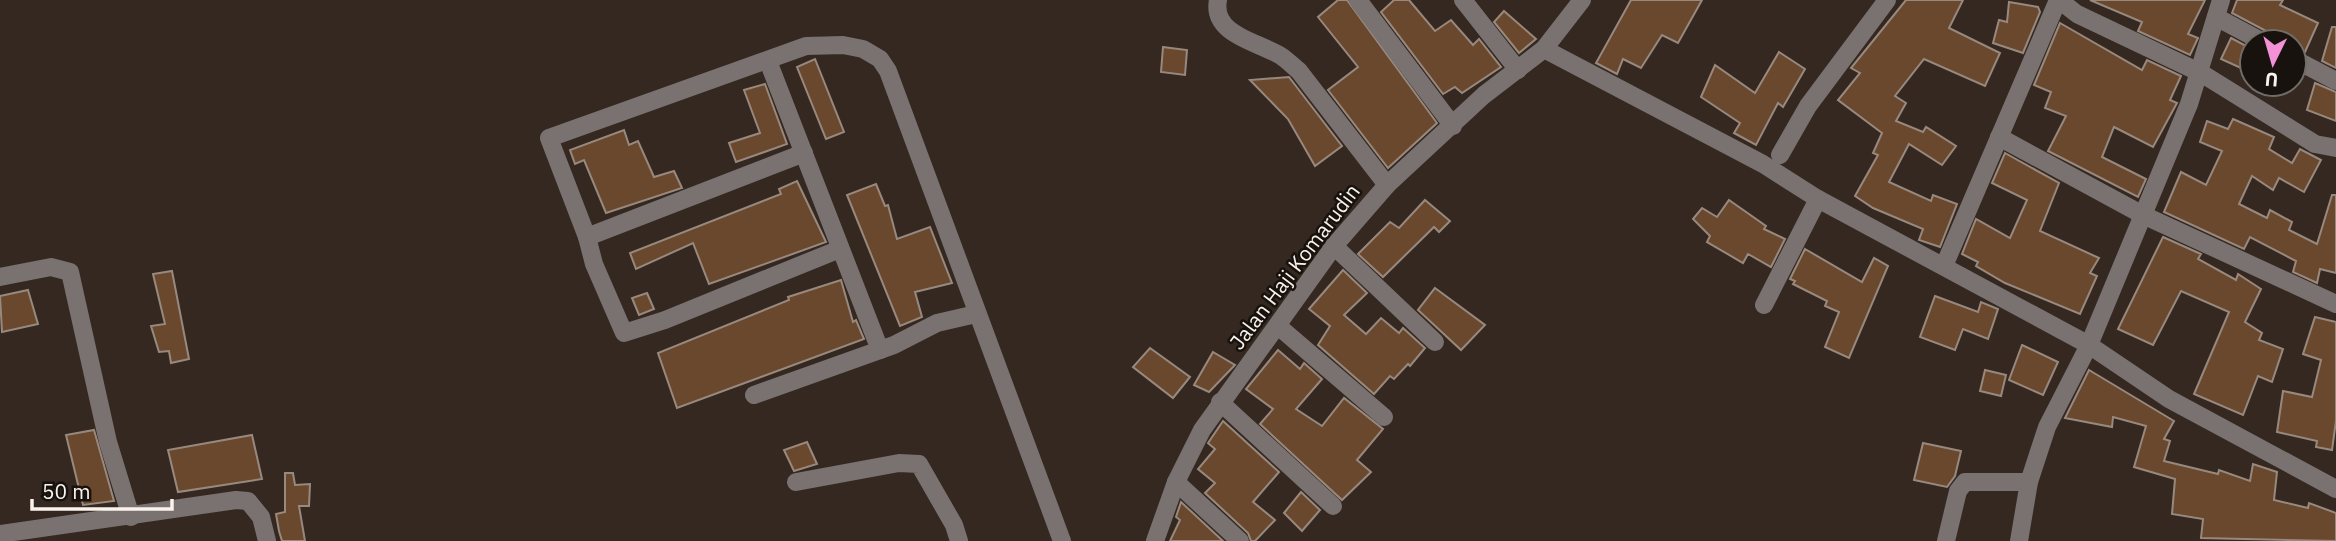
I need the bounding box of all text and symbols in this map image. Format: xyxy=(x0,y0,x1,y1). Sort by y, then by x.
north arrow xyxy=(2238,28,2308,98)
text: U xyxy=(2264,67,2279,92)
street label: Jalan Haji Komarudin xyxy=(1223,178,1366,355)
scale bar xyxy=(32,468,172,512)
text: 50 m xyxy=(42,477,91,505)

